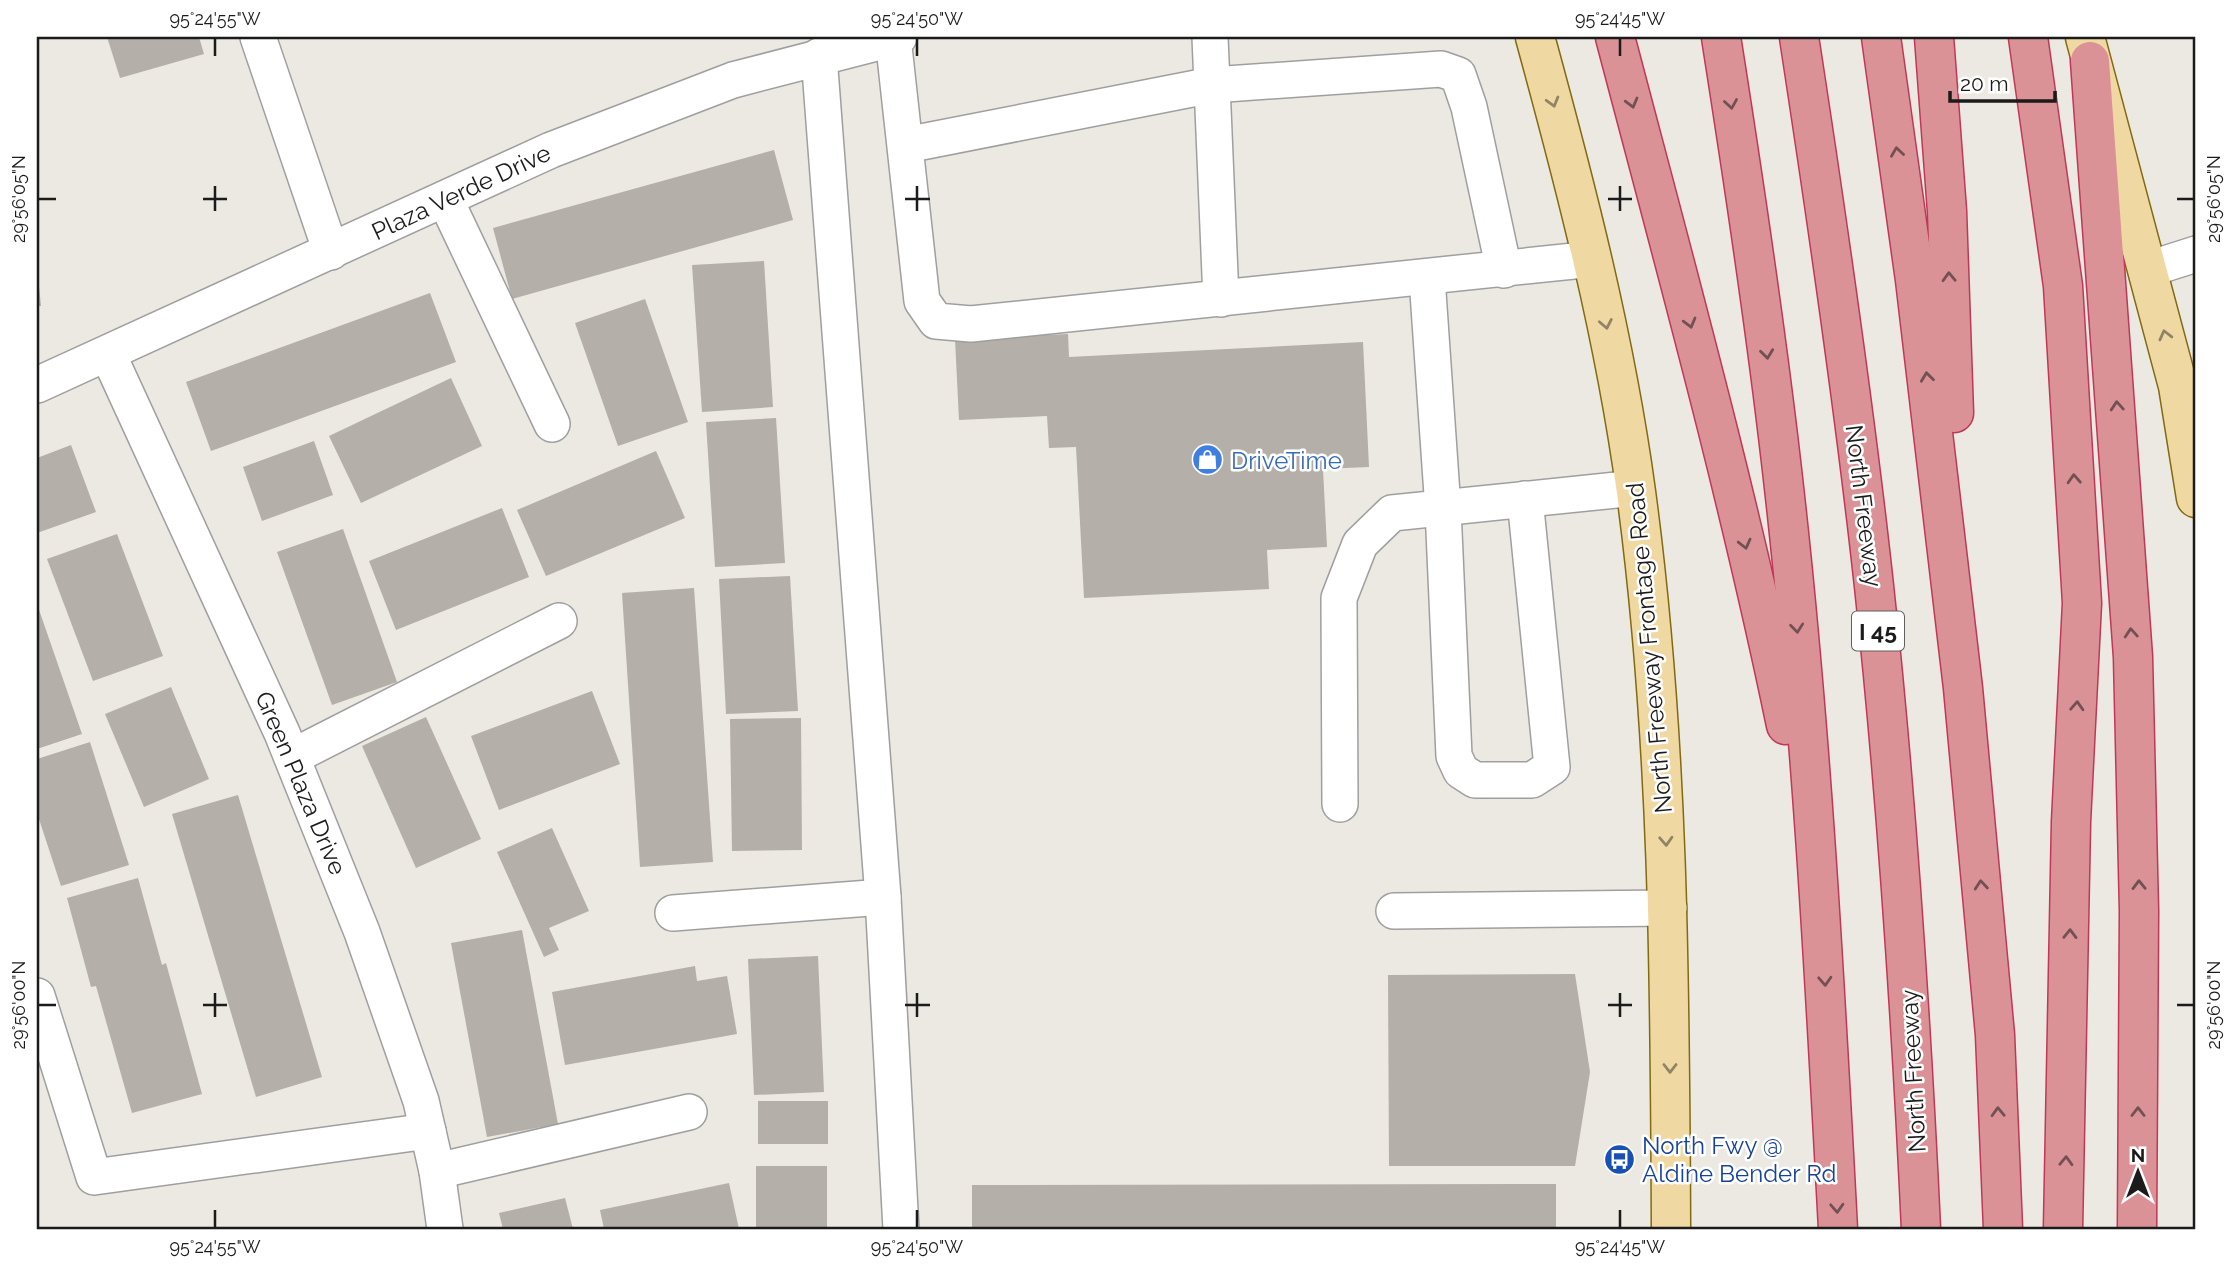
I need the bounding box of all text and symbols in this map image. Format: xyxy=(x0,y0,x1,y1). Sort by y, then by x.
text: 95°24'55"W xyxy=(169,8,261,29)
text: 95°24'50"W xyxy=(871,8,963,29)
text: 95°24'45"W xyxy=(1575,8,1665,29)
scale bar xyxy=(1950,60,2054,104)
text: 20 m xyxy=(1960,71,2008,96)
one-way arrow xyxy=(1545,96,1559,108)
one-way arrow xyxy=(1624,97,1638,109)
one-way arrow xyxy=(1724,98,1739,110)
street label: Plaza Verde Drive xyxy=(367,138,555,246)
one-way arrow xyxy=(1890,146,1905,157)
text: 29°56'05"N xyxy=(8,155,29,243)
text: 29°56'05"N xyxy=(2203,155,2224,243)
one-way arrow xyxy=(1941,271,1957,282)
one-way arrow xyxy=(1682,316,1697,328)
one-way arrow xyxy=(1598,318,1613,330)
one-way arrow xyxy=(2159,329,2173,341)
one-way arrow xyxy=(1760,348,1775,359)
one-way arrow xyxy=(1919,371,1934,383)
one-way arrow xyxy=(2110,400,2125,411)
street label: North Freeway xyxy=(1840,423,1888,589)
shop icon: DriveTime xyxy=(1191,443,1225,477)
place label: DriveTime xyxy=(1231,446,1342,475)
one-way arrow xyxy=(2067,473,2082,484)
street label: North Freeway Frontage Road xyxy=(1620,481,1678,815)
one-way arrow xyxy=(1737,537,1751,549)
road number: I 45 xyxy=(1852,611,1904,650)
one-way arrow xyxy=(1790,623,1805,634)
one-way arrow xyxy=(2124,627,2139,638)
street label: Green Plaza Drive xyxy=(249,687,353,879)
one-way arrow xyxy=(2069,701,2084,712)
one-way arrow xyxy=(1658,836,1673,847)
one-way arrow xyxy=(1974,879,1989,890)
one-way arrow xyxy=(2131,879,2146,890)
one-way arrow xyxy=(2062,928,2078,939)
text: 29°56'00"N xyxy=(8,961,29,1050)
text: 29°56'00"N xyxy=(2203,961,2224,1050)
one-way arrow xyxy=(1818,975,1833,986)
street label: North Freeway xyxy=(1894,989,1932,1153)
one-way arrow xyxy=(1663,1063,1678,1074)
one-way arrow xyxy=(1991,1106,2006,1117)
one-way arrow xyxy=(2130,1106,2146,1117)
place label: North Fwy @ Aldine Bender Rd xyxy=(1642,1131,1836,1188)
north arrow xyxy=(2104,1136,2174,1206)
bus stop icon: North Fwy @ Aldine Bender Rd xyxy=(1602,1142,1636,1176)
text: N xyxy=(2131,1144,2145,1166)
one-way arrow xyxy=(2058,1155,2073,1166)
one-way arrow xyxy=(1829,1203,1844,1214)
text: 95°24'55"W xyxy=(169,1236,261,1257)
text: 95°24'50"W xyxy=(871,1236,963,1257)
text: 95°24'45"W xyxy=(1575,1236,1665,1257)

